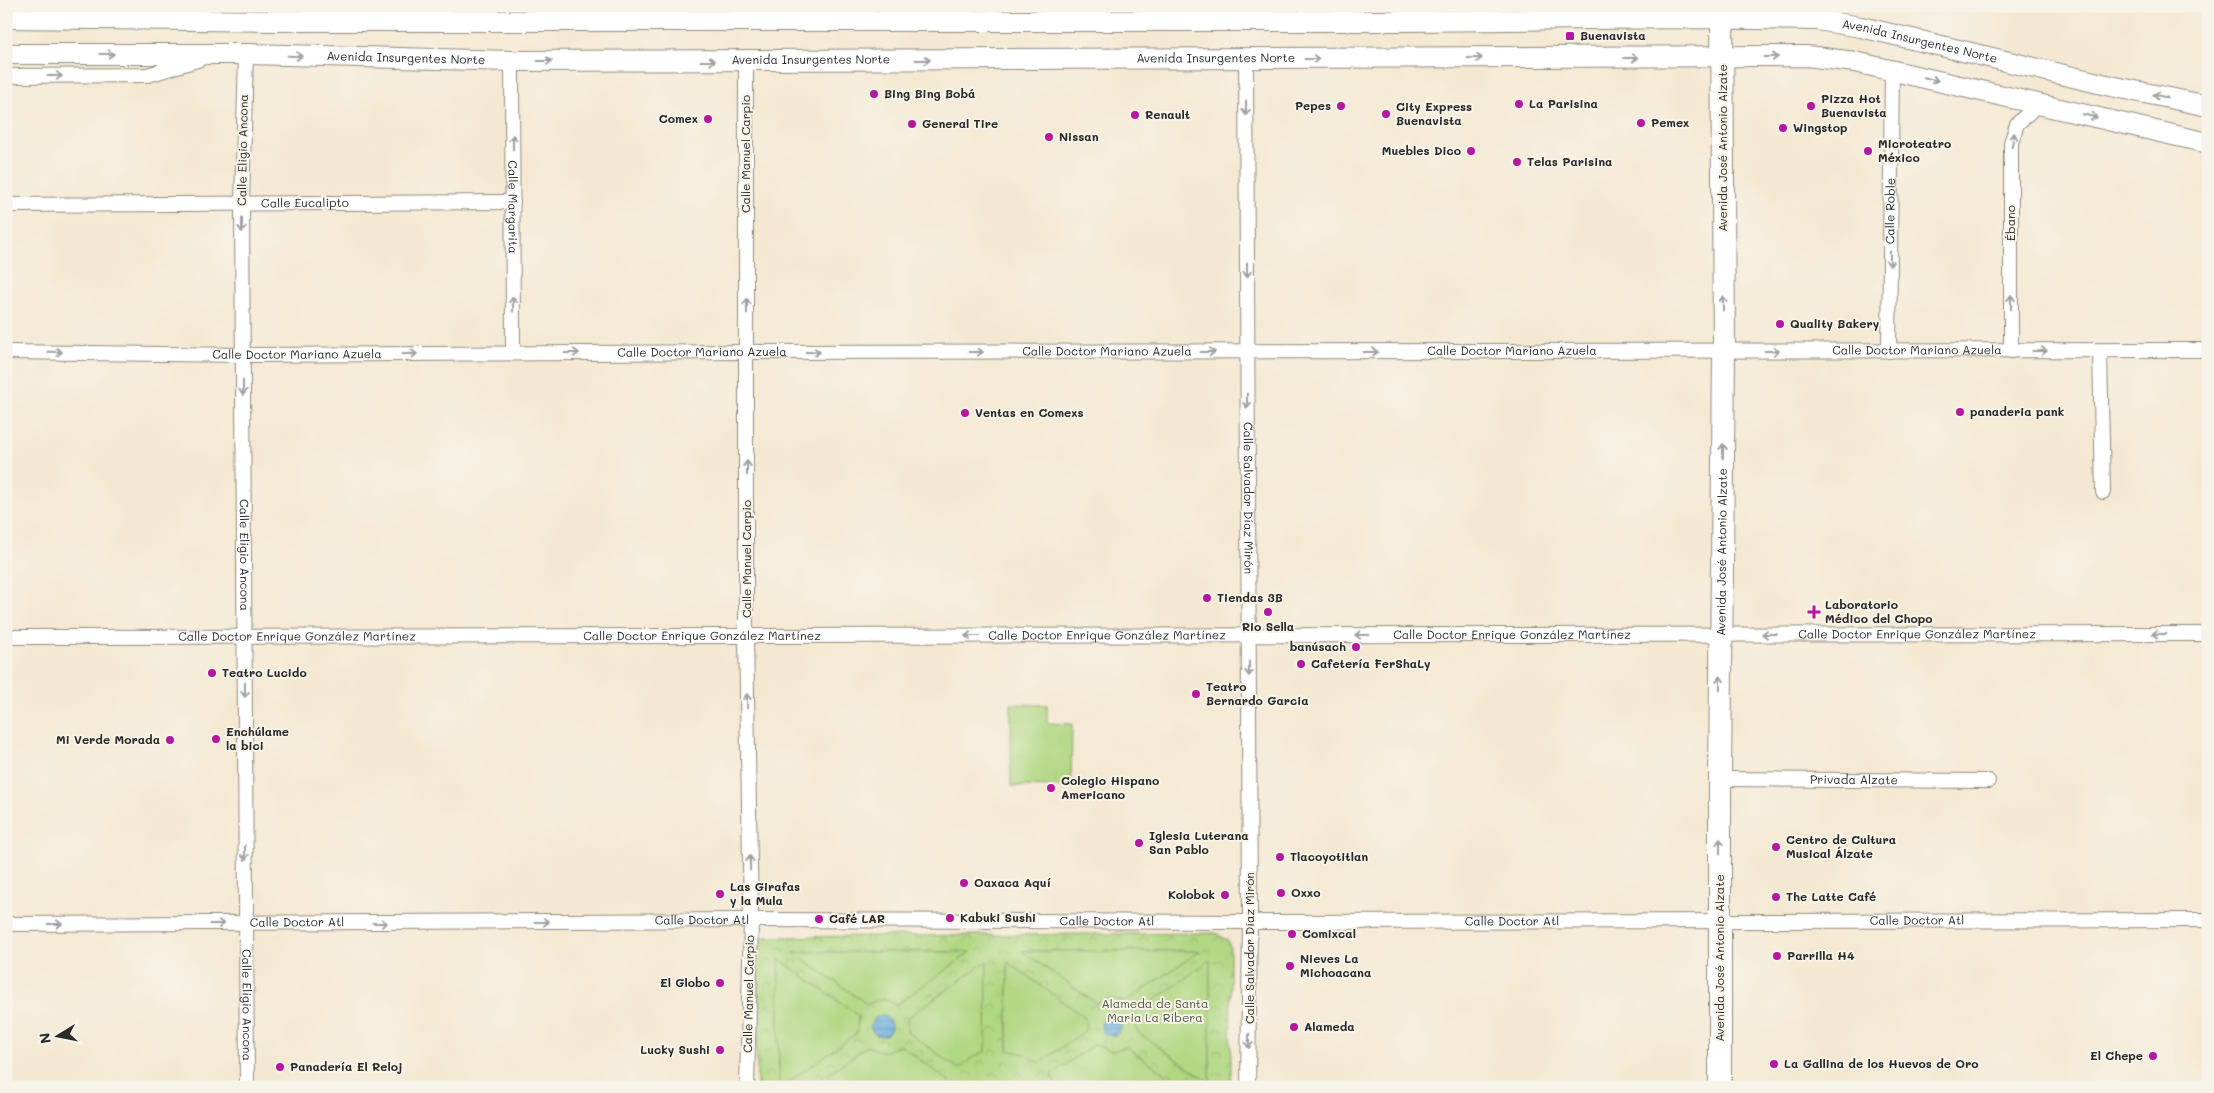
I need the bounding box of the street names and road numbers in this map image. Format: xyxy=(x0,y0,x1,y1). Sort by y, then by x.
street label: Avenida Insurgentes Norte xyxy=(1841,15,1999,66)
street label: Avenida Insurgentes Norte xyxy=(326,47,486,67)
street label: Avenida Insurgentes Norte xyxy=(1136,49,1295,66)
street label: Avenida Insurgentes Norte xyxy=(731,51,890,67)
street label: Avenida José Antonio Alzate xyxy=(1714,64,1730,232)
street label: Calle Eligio Ancona xyxy=(233,94,251,206)
street label: Calle Manuel Carpio xyxy=(737,95,753,213)
street label: Calle Margarita xyxy=(505,160,522,254)
street label: Calle Roble xyxy=(1881,178,1898,244)
street label: Calle Eucalipto xyxy=(261,194,349,210)
street label: Ébano xyxy=(2002,205,2018,241)
street label: Calle Doctor Mariano Azuela xyxy=(1832,341,2002,358)
street label: Calle Doctor Mariano Azuela xyxy=(1022,342,1192,359)
street label: Calle Doctor Mariano Azuela xyxy=(1427,342,1597,358)
street label: Calle Doctor Mariano Azuela xyxy=(617,343,787,360)
street label: Calle Doctor Mariano Azuela xyxy=(212,345,382,362)
street label: Calle Salvador Díaz Mirón xyxy=(1241,422,1257,574)
street label: Avenida José Antonio Alzate xyxy=(1712,468,1730,636)
street label: Calle Eligio Ancona xyxy=(237,499,253,611)
street label: Calle Manuel Carpio xyxy=(738,500,754,618)
street label: Calle Doctor Enrique González Martínez xyxy=(1798,625,2036,642)
street label: Calle Doctor Enrique González Martínez xyxy=(988,626,1226,643)
street label: Calle Doctor Enrique González Martínez xyxy=(1393,626,1631,642)
street label: Calle Doctor Enrique González Martínez xyxy=(178,627,416,644)
street label: Calle Doctor Enrique González Martínez xyxy=(583,627,821,643)
street label: Privada Alzate xyxy=(1810,771,1898,787)
street label: Calle Salvador Díaz Mirón xyxy=(1241,872,1257,1024)
street label: Avenida José Antonio Alzate xyxy=(1711,874,1727,1042)
street label: Calle Doctor Atl xyxy=(655,911,749,928)
street label: Calle Doctor Atl xyxy=(1060,912,1154,929)
street label: Calle Doctor Atl xyxy=(1465,912,1559,929)
street label: Calle Doctor Atl xyxy=(1870,912,1964,928)
street label: Calle Doctor Atl xyxy=(250,913,344,930)
street label: Calle Manuel Carpio xyxy=(739,935,757,1053)
street label: Calle Eligio Ancona xyxy=(239,949,256,1061)

